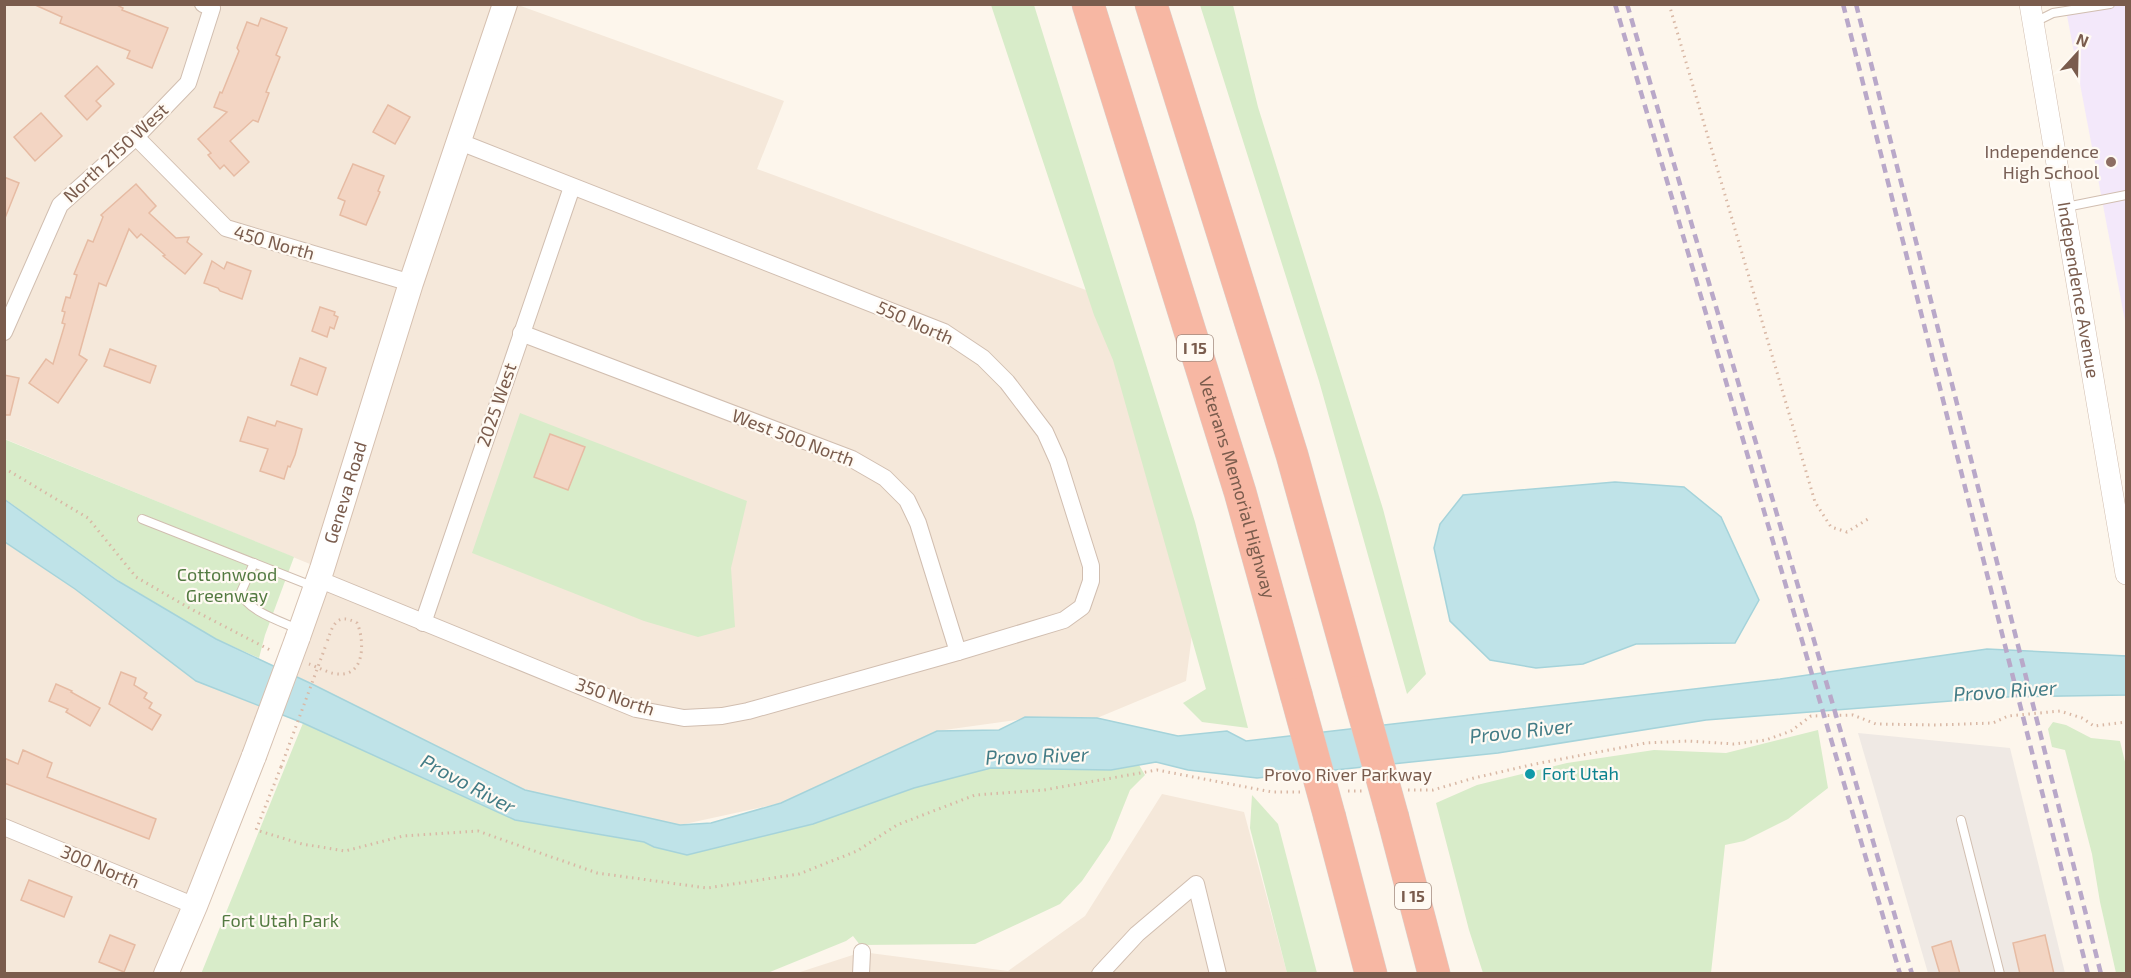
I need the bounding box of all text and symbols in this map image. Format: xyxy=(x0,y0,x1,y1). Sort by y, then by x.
north arrow xyxy=(2047,24,2107,84)
text: N xyxy=(2074,29,2092,51)
street label: North 2150 West xyxy=(58,98,172,206)
place label: Independence High School xyxy=(1985,140,2100,183)
marker: Independence High School xyxy=(2104,155,2118,169)
street label: Independence Avenue xyxy=(2053,200,2105,380)
street label: 450 North xyxy=(231,220,317,264)
street label: 550 North xyxy=(874,295,957,349)
road number: I 15 xyxy=(1177,335,1213,361)
street label: 2025 West xyxy=(472,360,521,449)
street label: Veterans Memorial Highway xyxy=(1195,374,1281,601)
street label: West 500 North xyxy=(729,404,858,470)
street label: Geneva Road xyxy=(319,439,371,546)
park label: Cottonwood Greenway xyxy=(177,563,277,606)
street label: 350 North xyxy=(573,672,658,720)
water label: Provo River xyxy=(1952,674,2059,706)
water label: Provo River xyxy=(1468,713,1575,747)
water label: Provo River xyxy=(985,741,1090,769)
water label: Provo River xyxy=(417,748,521,819)
place label: Fort Utah xyxy=(1542,762,1619,784)
street label: Provo River Parkway xyxy=(1264,763,1432,785)
marker: Fort Utah xyxy=(1523,767,1537,781)
street label: 300 North xyxy=(58,840,143,892)
road number: I 15 xyxy=(1395,883,1431,909)
park label: Fort Utah Park xyxy=(221,909,339,931)

